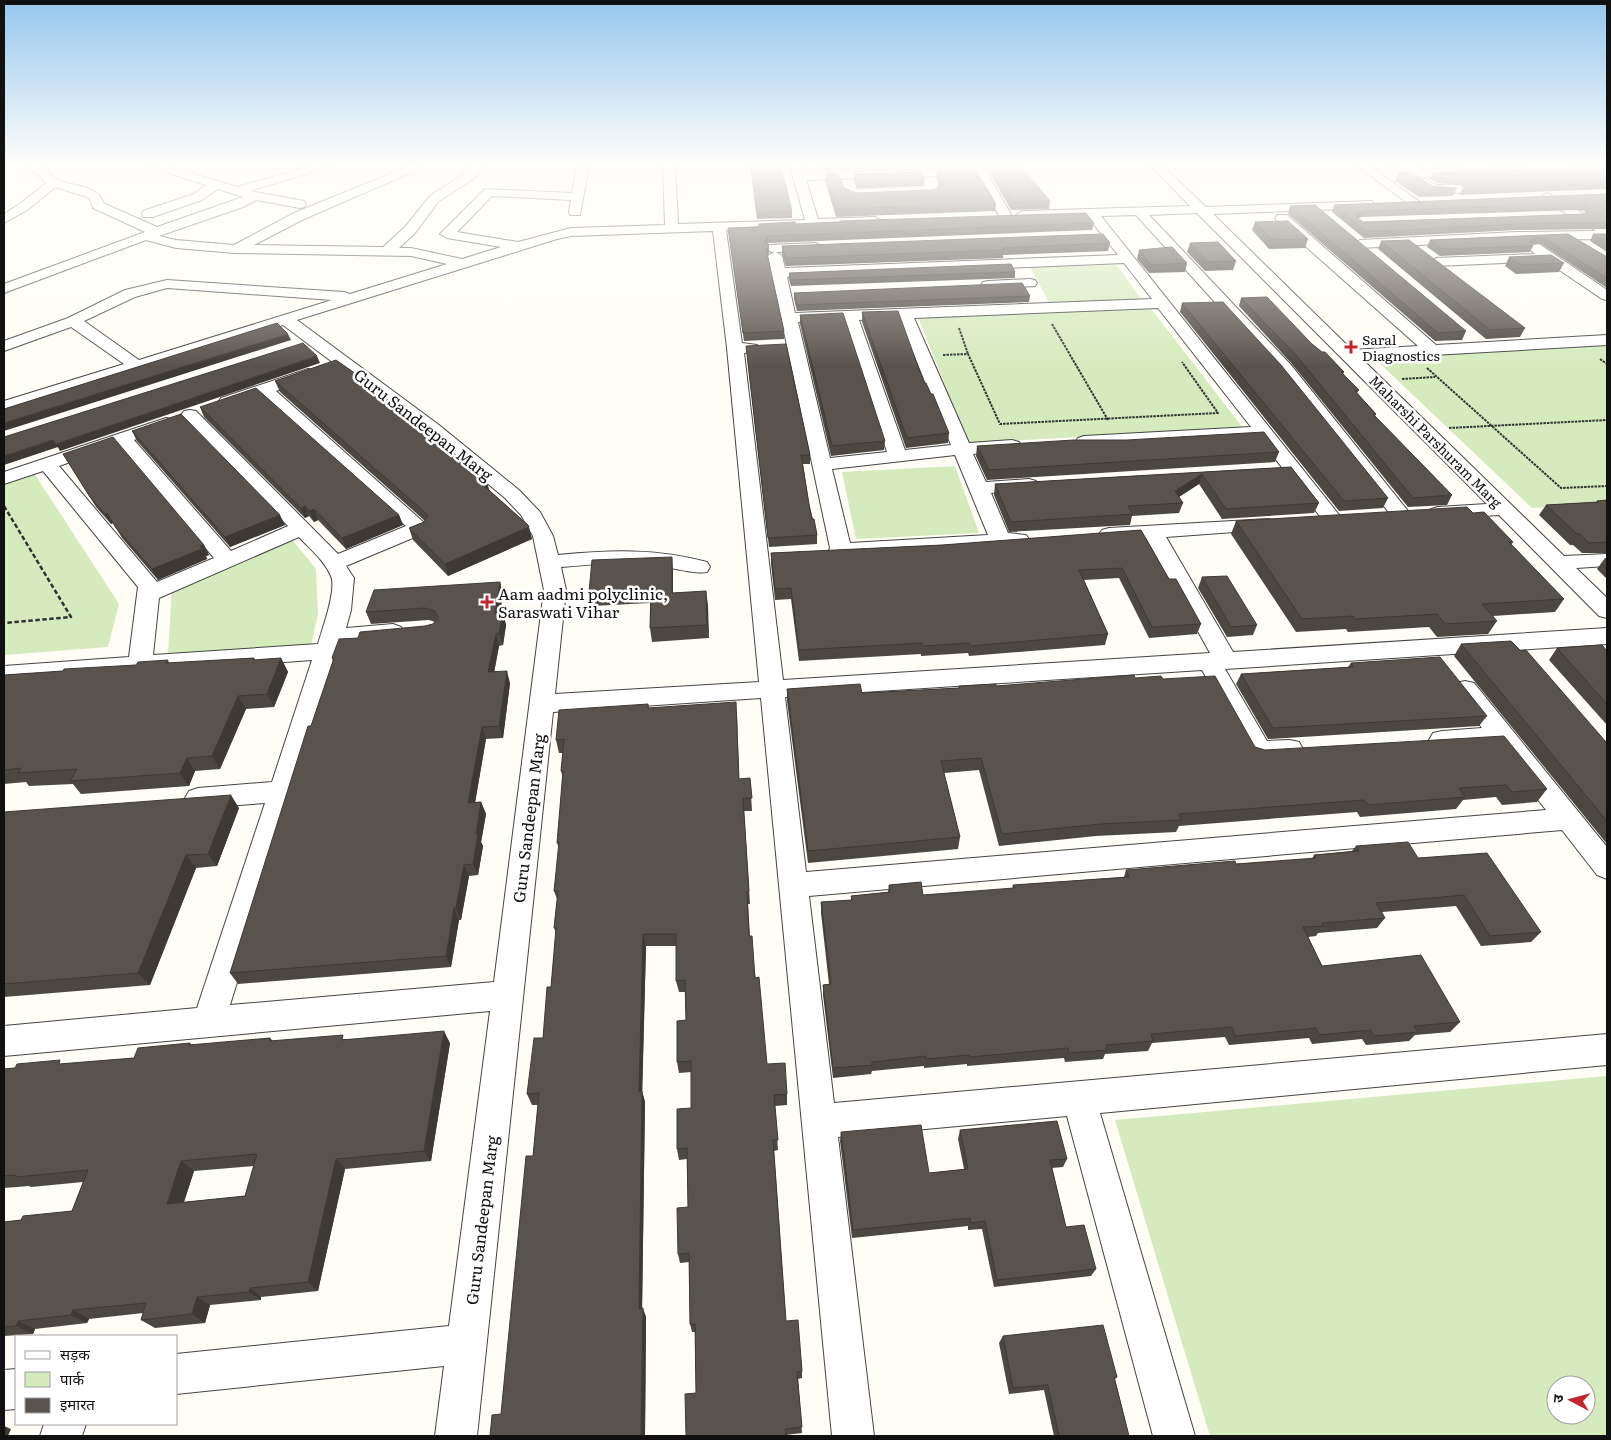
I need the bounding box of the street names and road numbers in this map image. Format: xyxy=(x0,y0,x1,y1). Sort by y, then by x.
street label: Guru Sandeepan Marg xyxy=(349,362,499,486)
street label: Maharshi Parshuram Marg xyxy=(1365,370,1507,512)
street label: Guru Sandeepan Marg xyxy=(506,732,550,904)
street label: Guru Sandeepan Marg xyxy=(459,1134,503,1306)

